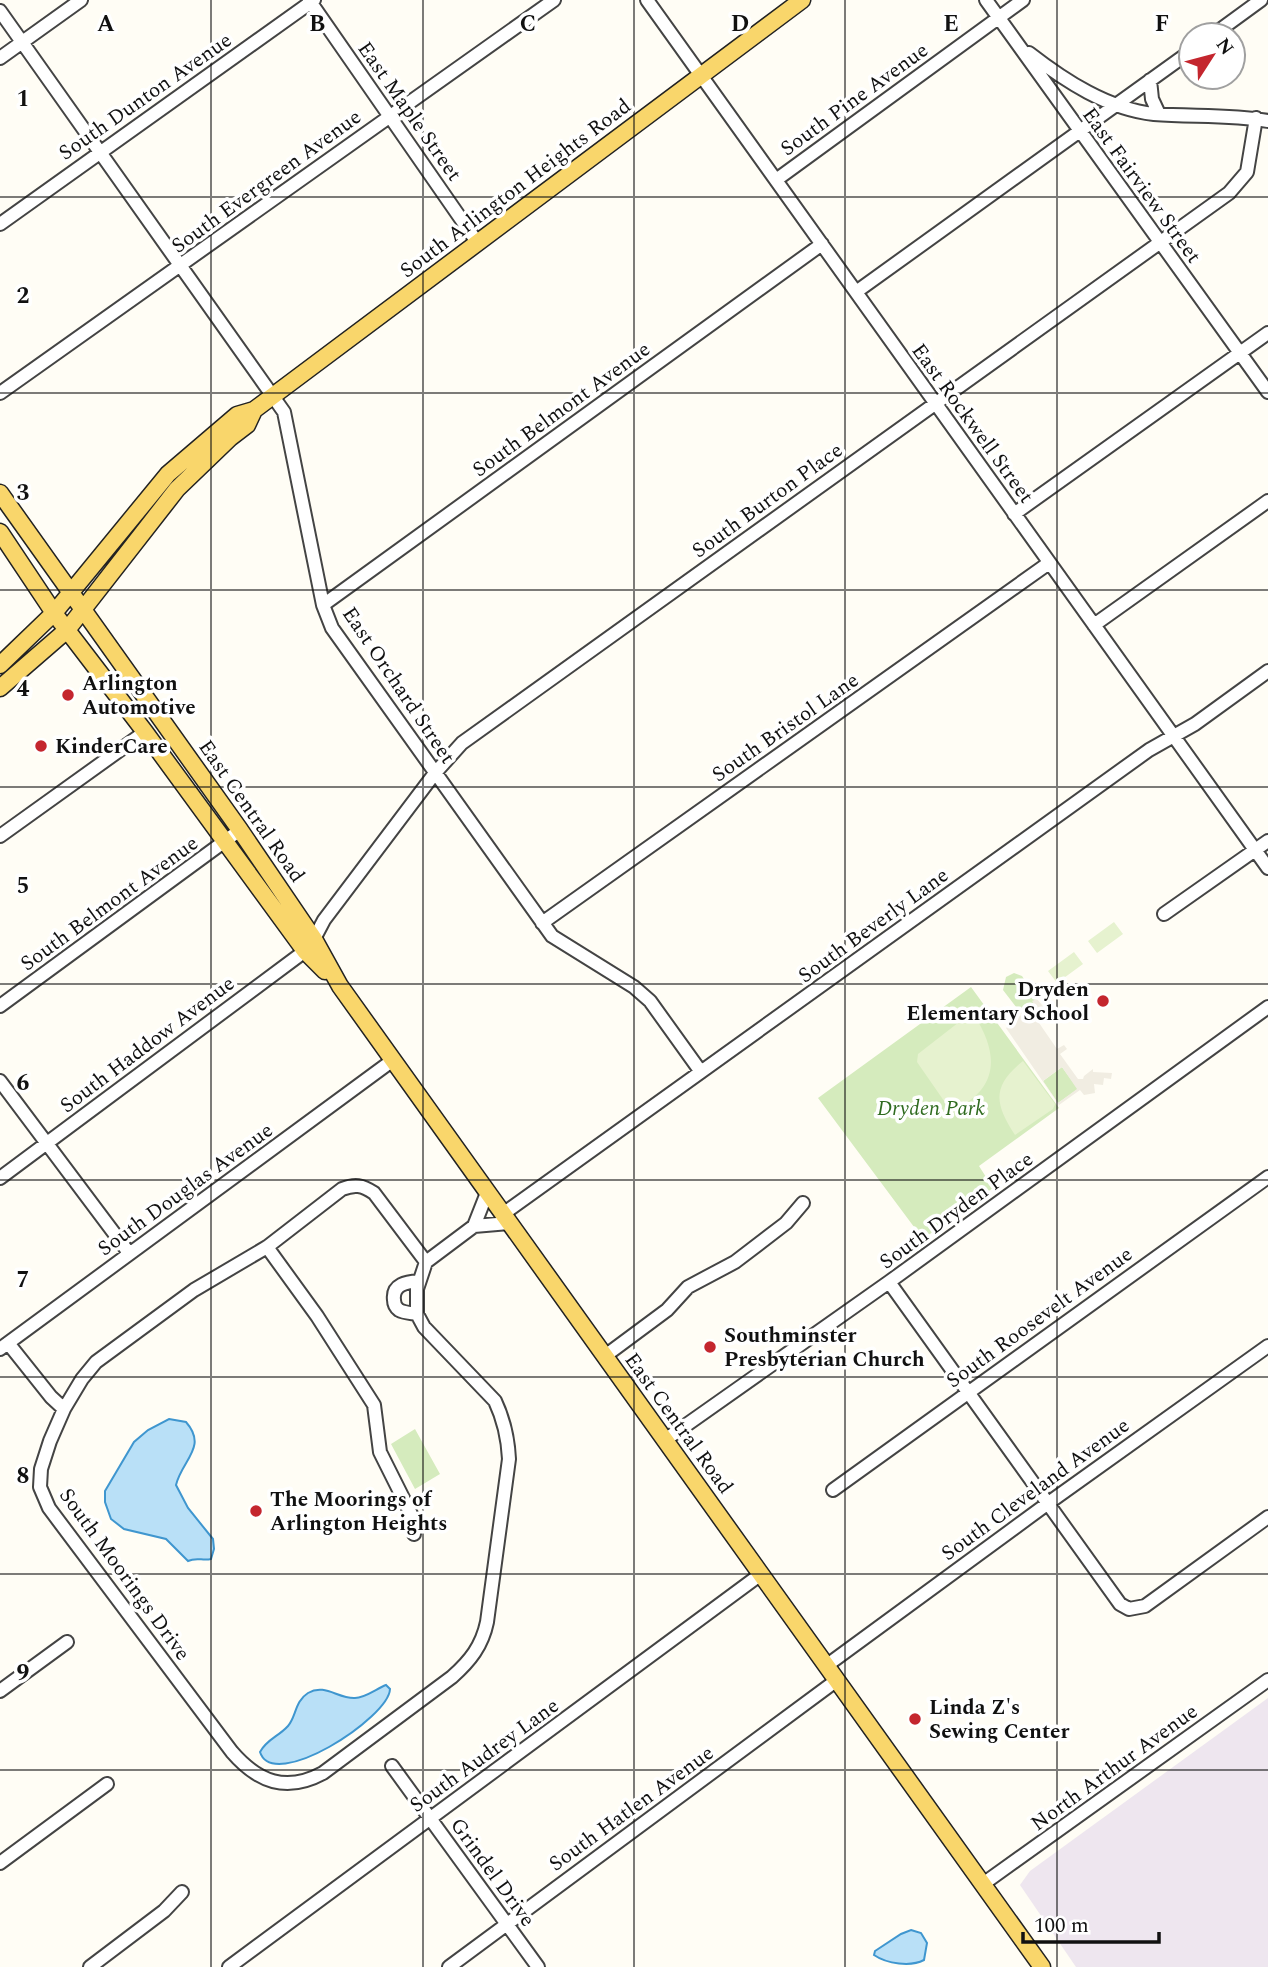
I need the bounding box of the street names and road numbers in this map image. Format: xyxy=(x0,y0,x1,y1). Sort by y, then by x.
street label: South Dunton Avenue xyxy=(52,25,239,169)
street label: East Maple Street xyxy=(349,35,469,188)
street label: South Pine Avenue xyxy=(774,35,935,165)
street label: South Arlington Heights Road xyxy=(393,91,638,287)
street label: East Fairview Street xyxy=(1074,101,1209,270)
street label: South Evergreen Avenue xyxy=(165,102,368,262)
street label: South Belmont Avenue xyxy=(466,334,657,486)
street label: East Rockwell Street xyxy=(903,337,1041,510)
street label: South Burton Place xyxy=(685,435,850,567)
street label: East Orchard Street xyxy=(334,600,463,771)
street label: South Bristol Lane xyxy=(705,665,866,791)
street label: East Central Road xyxy=(190,733,313,890)
street label: South Belmont Avenue xyxy=(14,828,205,980)
street label: South Beverly Lane xyxy=(791,860,956,992)
street label: South Haddow Avenue xyxy=(53,968,242,1121)
street label: South Douglas Avenue xyxy=(91,1115,280,1265)
street label: South Dryden Place xyxy=(873,1144,1040,1278)
street label: South Roosevelt Avenue xyxy=(940,1239,1140,1397)
street label: East Central Road xyxy=(616,1346,741,1501)
street label: South Cleveland Avenue xyxy=(935,1410,1137,1569)
street label: South Moorings Drive xyxy=(51,1482,198,1668)
street label: South Audrey Lane xyxy=(403,1690,566,1821)
street label: North Arthur Avenue xyxy=(1024,1696,1205,1839)
street label: South Hatlen Avenue xyxy=(542,1738,721,1880)
street label: Grindel Drive xyxy=(442,1811,543,1934)

